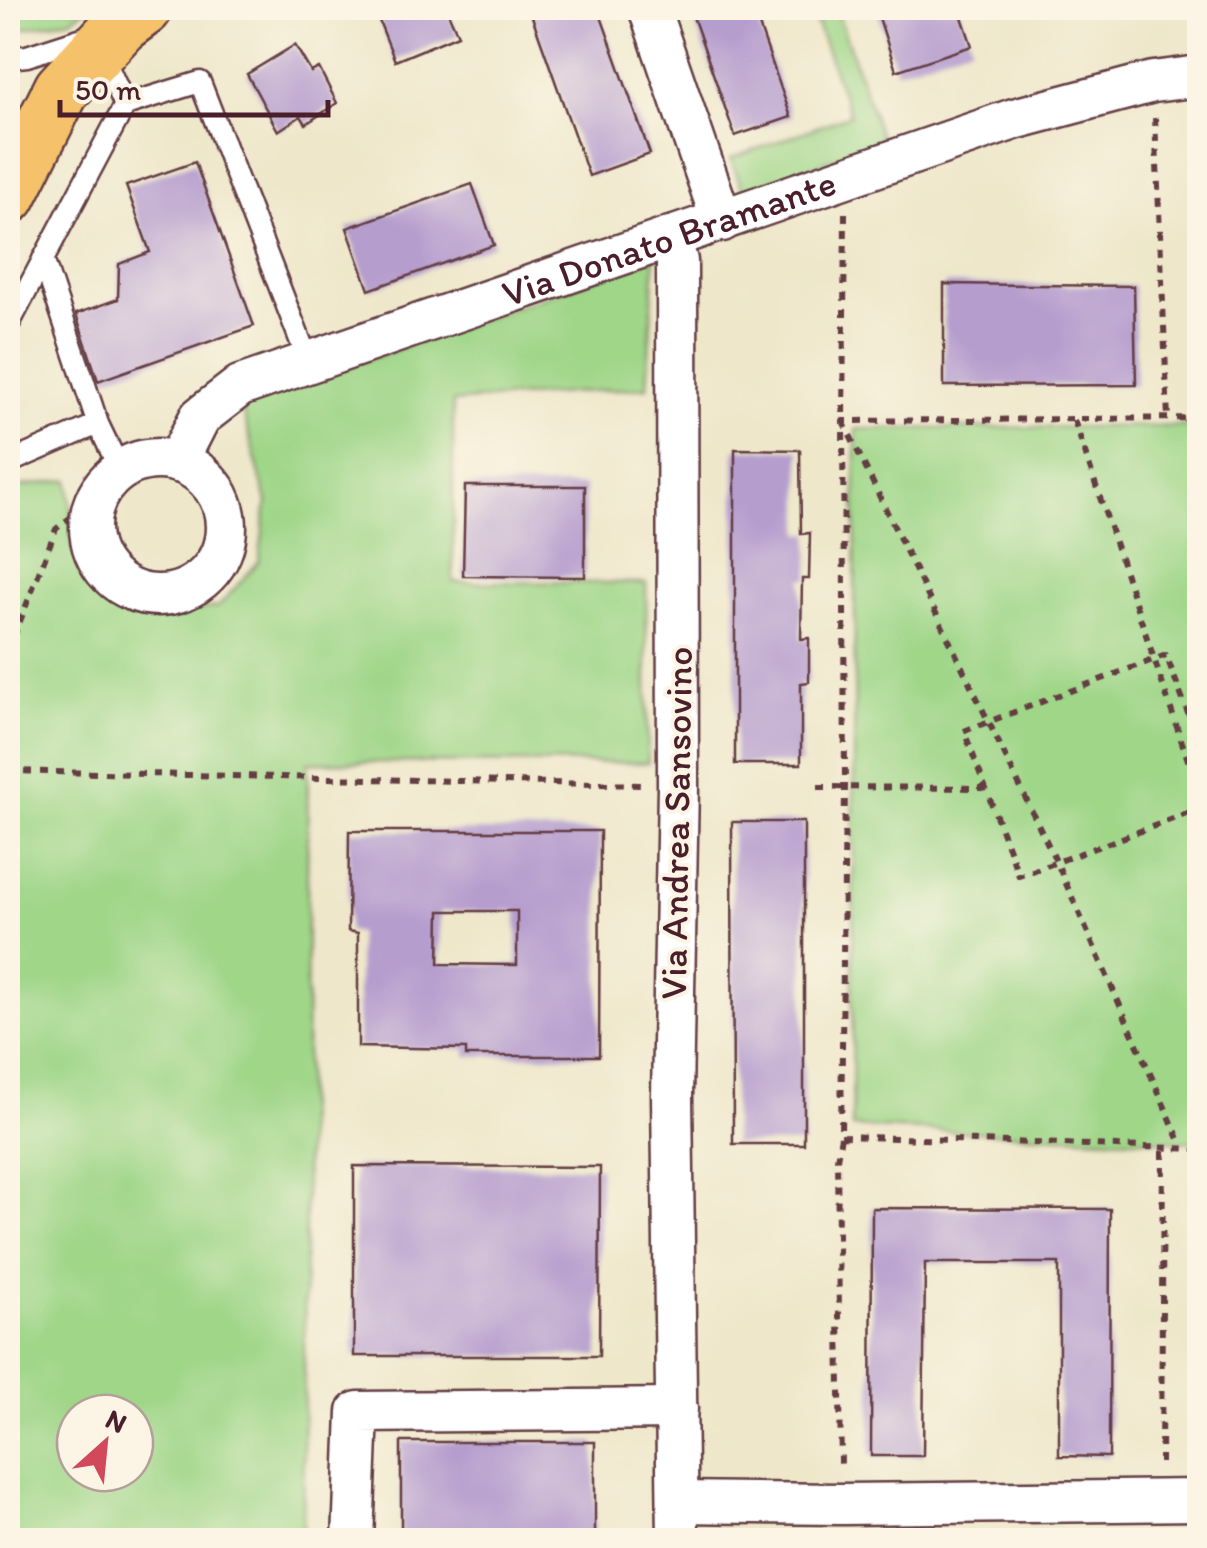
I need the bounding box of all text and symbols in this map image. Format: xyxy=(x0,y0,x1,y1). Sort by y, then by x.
scale bar xyxy=(60,55,328,117)
text: 50 m xyxy=(75,71,141,108)
street label: Via Donato Bramante xyxy=(496,159,842,317)
street label: Via Andrea Sansovino xyxy=(650,646,702,1000)
north arrow xyxy=(55,1393,155,1493)
text: N xyxy=(100,1401,132,1440)

